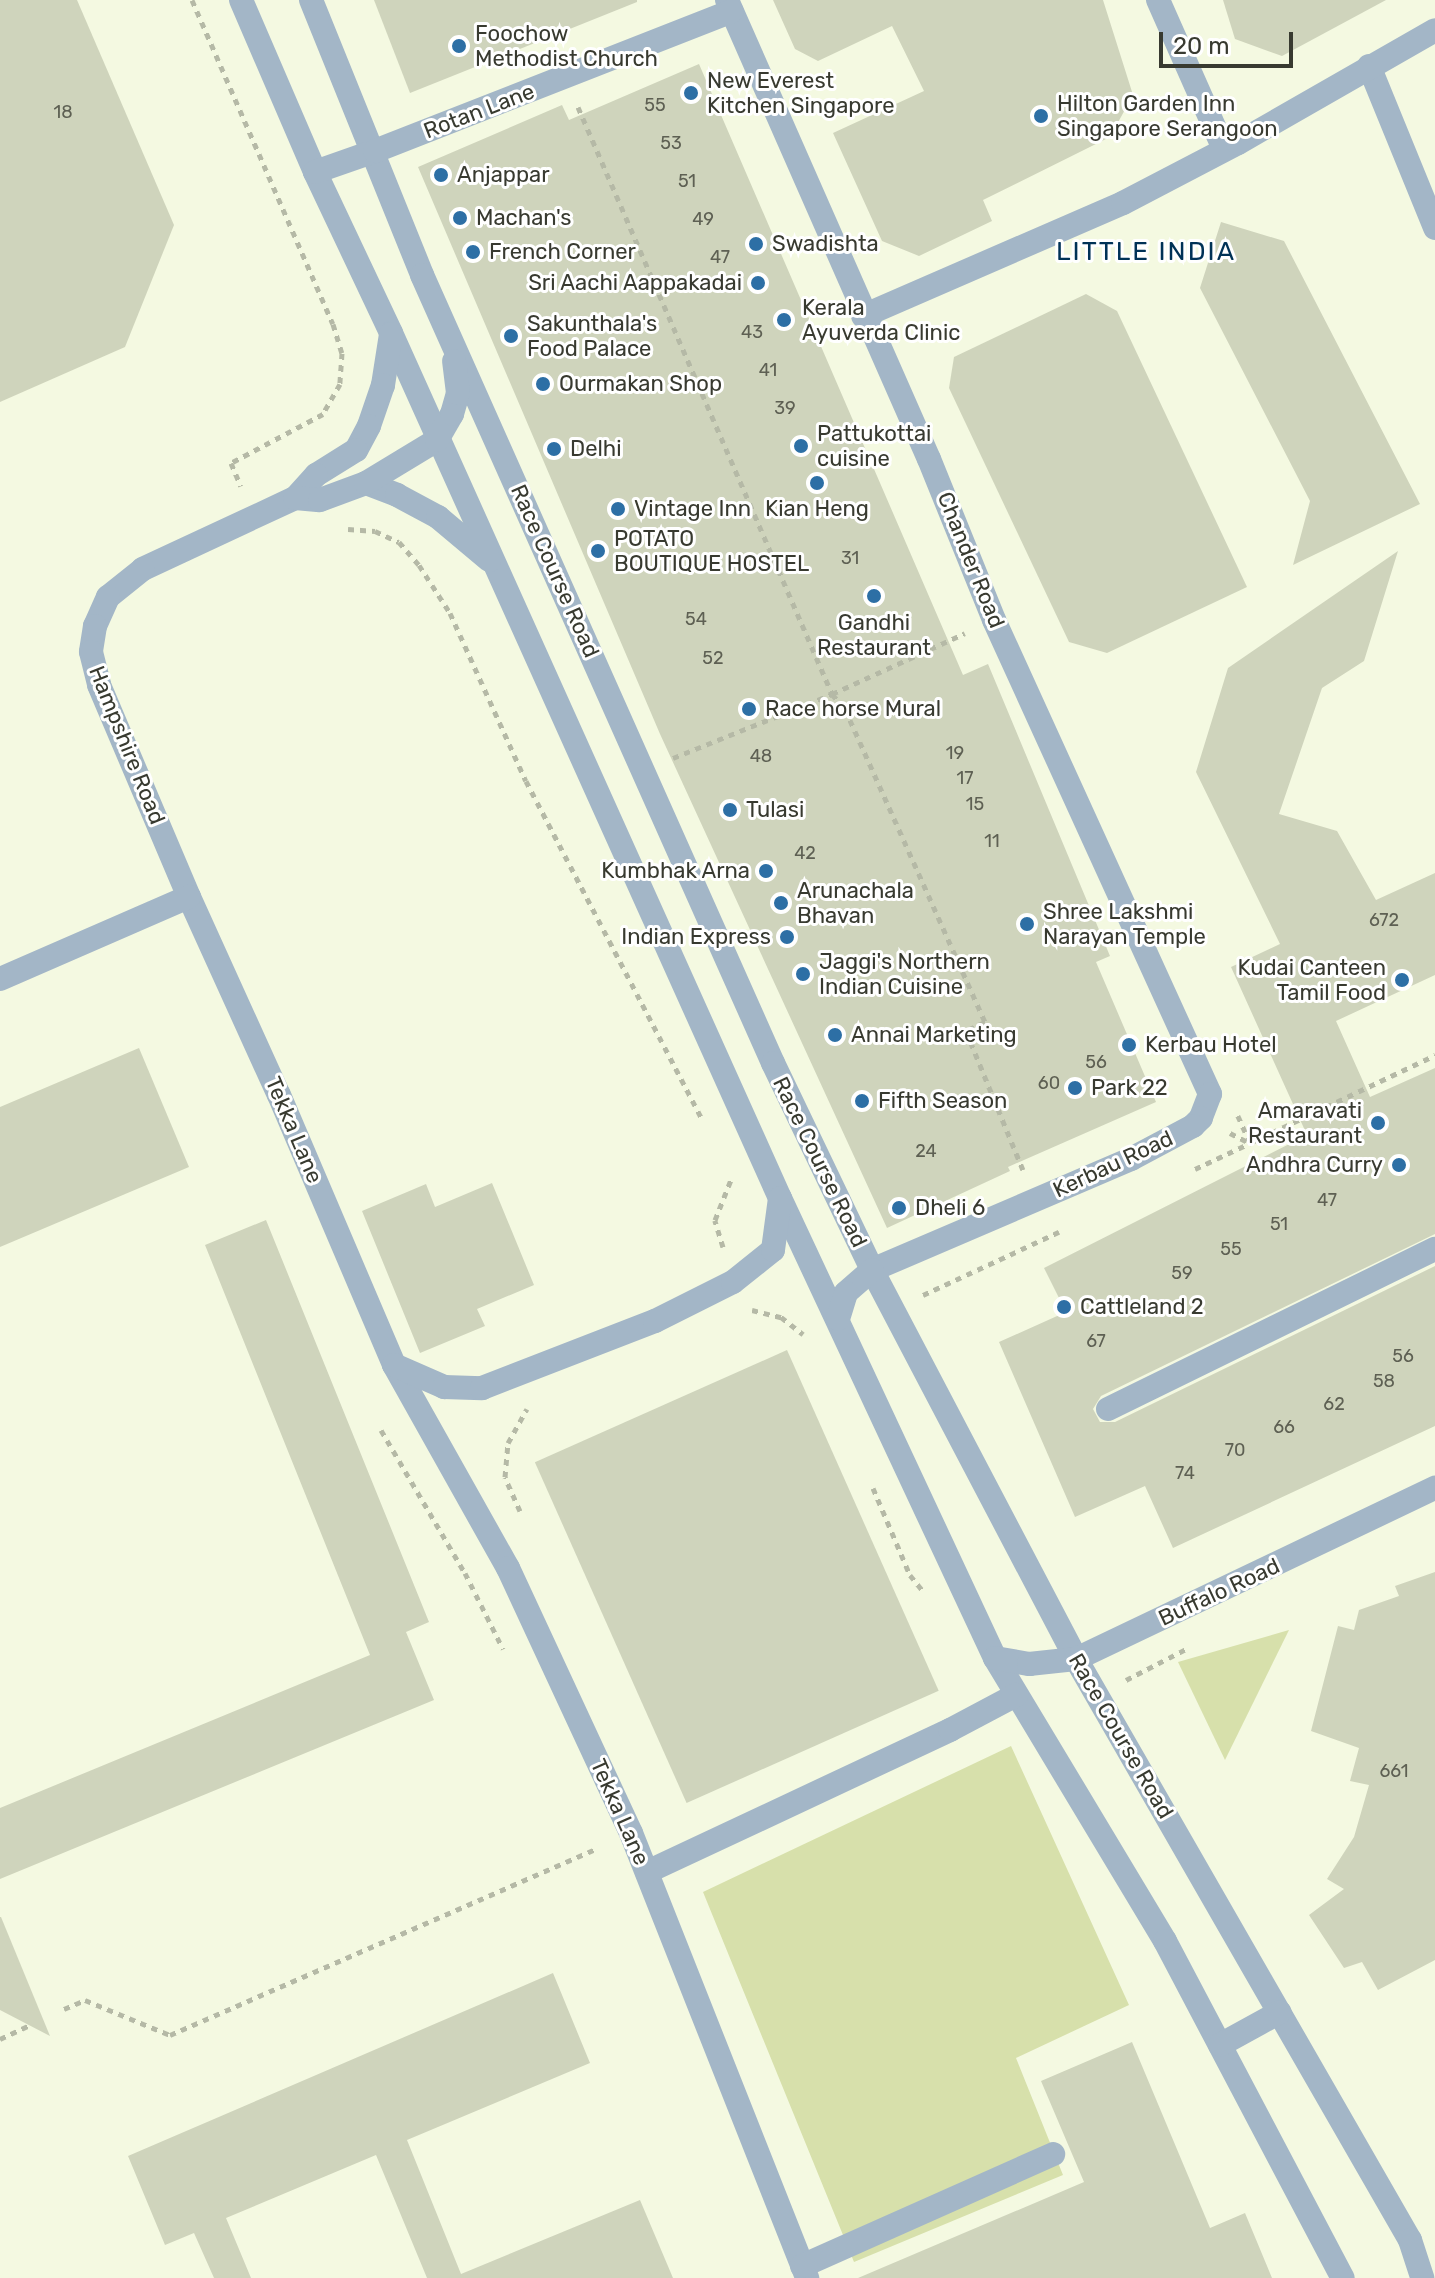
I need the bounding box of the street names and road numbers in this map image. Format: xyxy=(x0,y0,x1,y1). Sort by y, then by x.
street label: Rotan Lane xyxy=(420,78,538,144)
street label: Race Course Road xyxy=(505,481,605,661)
street label: Chander Road xyxy=(932,488,1010,632)
street label: Hampshire Road xyxy=(83,662,171,828)
street label: Race Course Road xyxy=(767,1072,873,1252)
street label: Tekka Lane xyxy=(260,1073,328,1187)
street label: Kerbau Road xyxy=(1049,1125,1177,1203)
street label: Buffalo Road xyxy=(1154,1552,1284,1632)
street label: Race Course Road xyxy=(1063,1649,1179,1823)
street label: Tekka Lane xyxy=(585,1755,655,1869)

